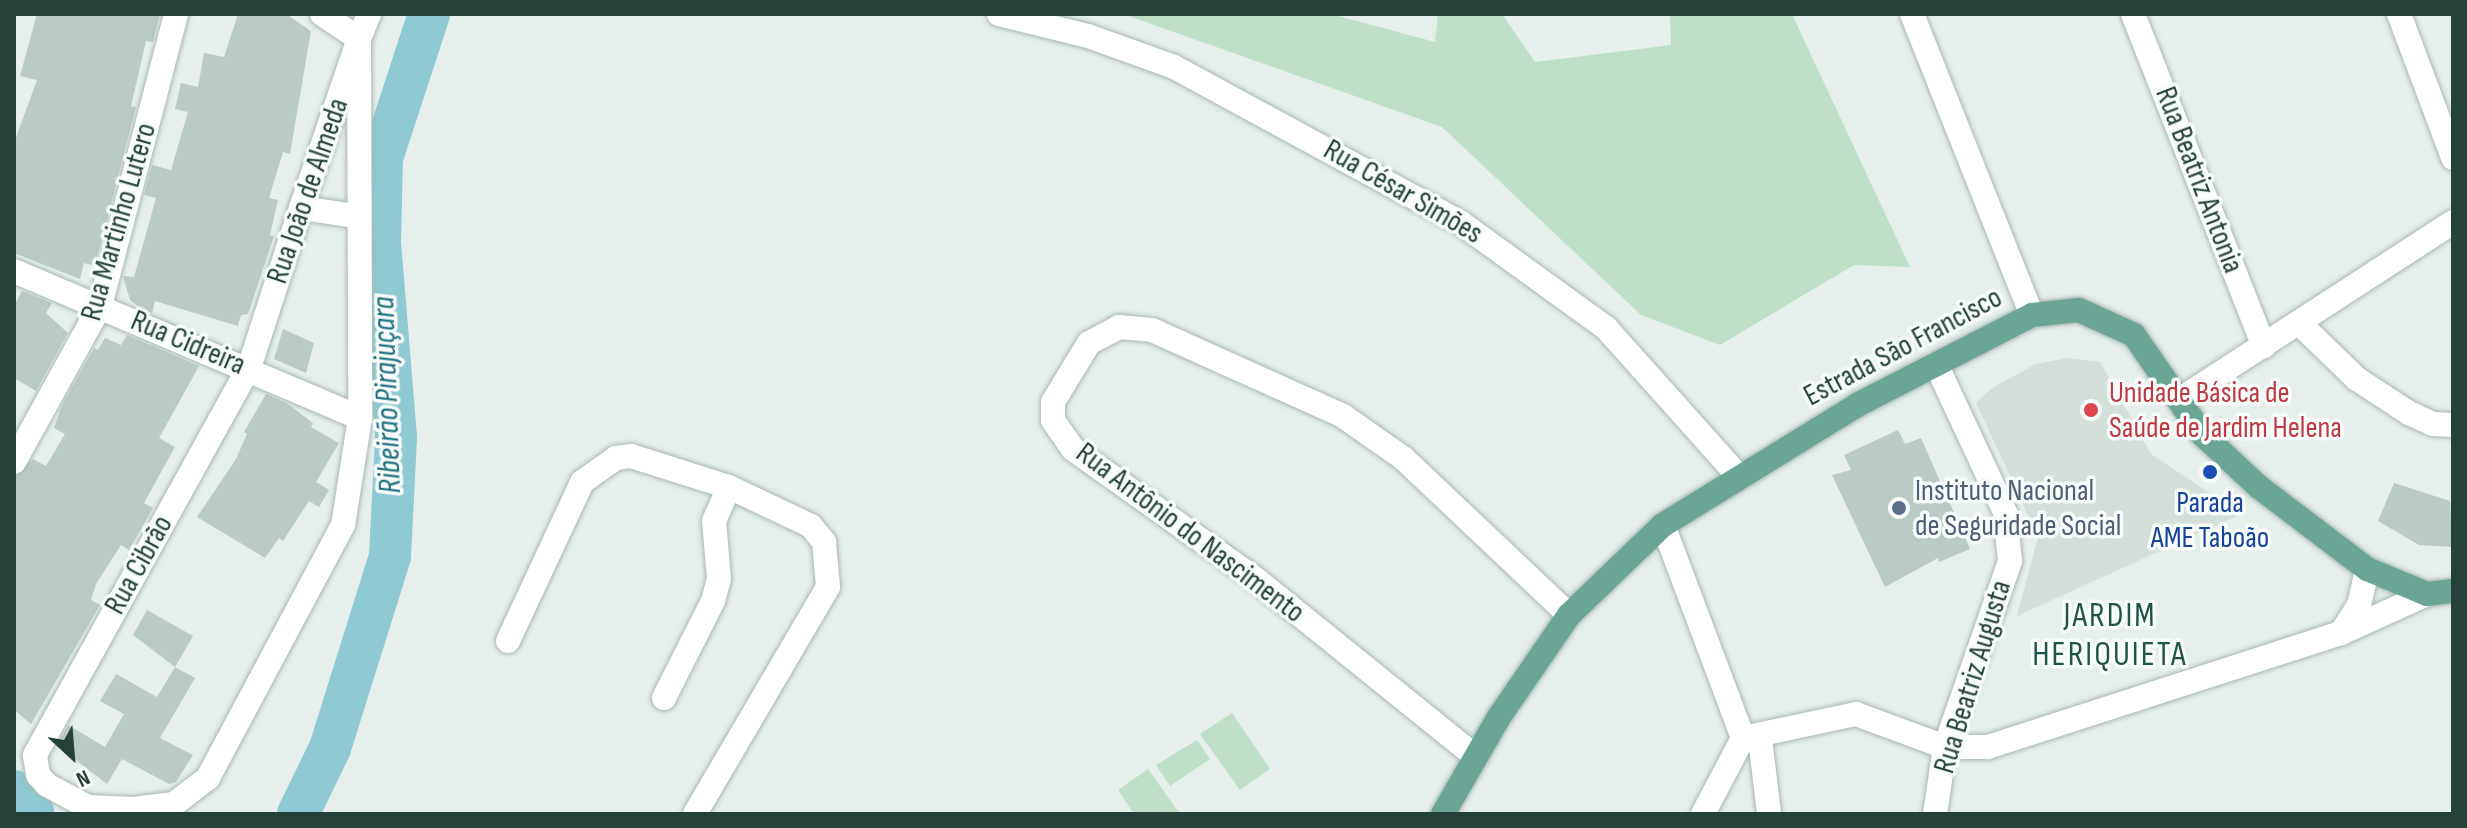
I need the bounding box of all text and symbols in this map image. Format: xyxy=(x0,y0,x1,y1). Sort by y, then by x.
street label: Rua Beatriz Antonia xyxy=(2147,82,2251,278)
street label: Rua João de Almeda xyxy=(259,94,357,288)
street label: Rua Martinho Lutero xyxy=(74,119,164,325)
street label: Rua César Simões xyxy=(1317,132,1489,252)
street label: Estrada São Francisco xyxy=(1798,280,2008,414)
water label: Ribeirão Pirajuçara xyxy=(365,296,411,494)
street label: Rua Cidreira xyxy=(125,303,251,383)
place label: Unidade Básica de Saúde de Jardim Helena xyxy=(2109,375,2342,446)
marker: Unidade Básica de Saúde de Jardim Helena xyxy=(2080,399,2102,421)
street label: Rua Antônio do Nascimento xyxy=(1069,435,1311,631)
marker: Parada AME Taboão xyxy=(2201,463,2219,481)
place label: Instituto Nacional de Seguridade Social xyxy=(1915,473,2121,544)
place label: Parada AME Taboão xyxy=(2151,485,2269,556)
marker: Instituto Nacional de Seguridade Social xyxy=(1890,499,1908,517)
street label: Rua Cibrão xyxy=(97,509,181,621)
street label: Rua Beatriz Augusta xyxy=(1927,576,2019,778)
district label: JARDIM HERIQUIETA xyxy=(2032,595,2188,674)
north arrow xyxy=(32,716,112,796)
text: N xyxy=(72,763,94,793)

